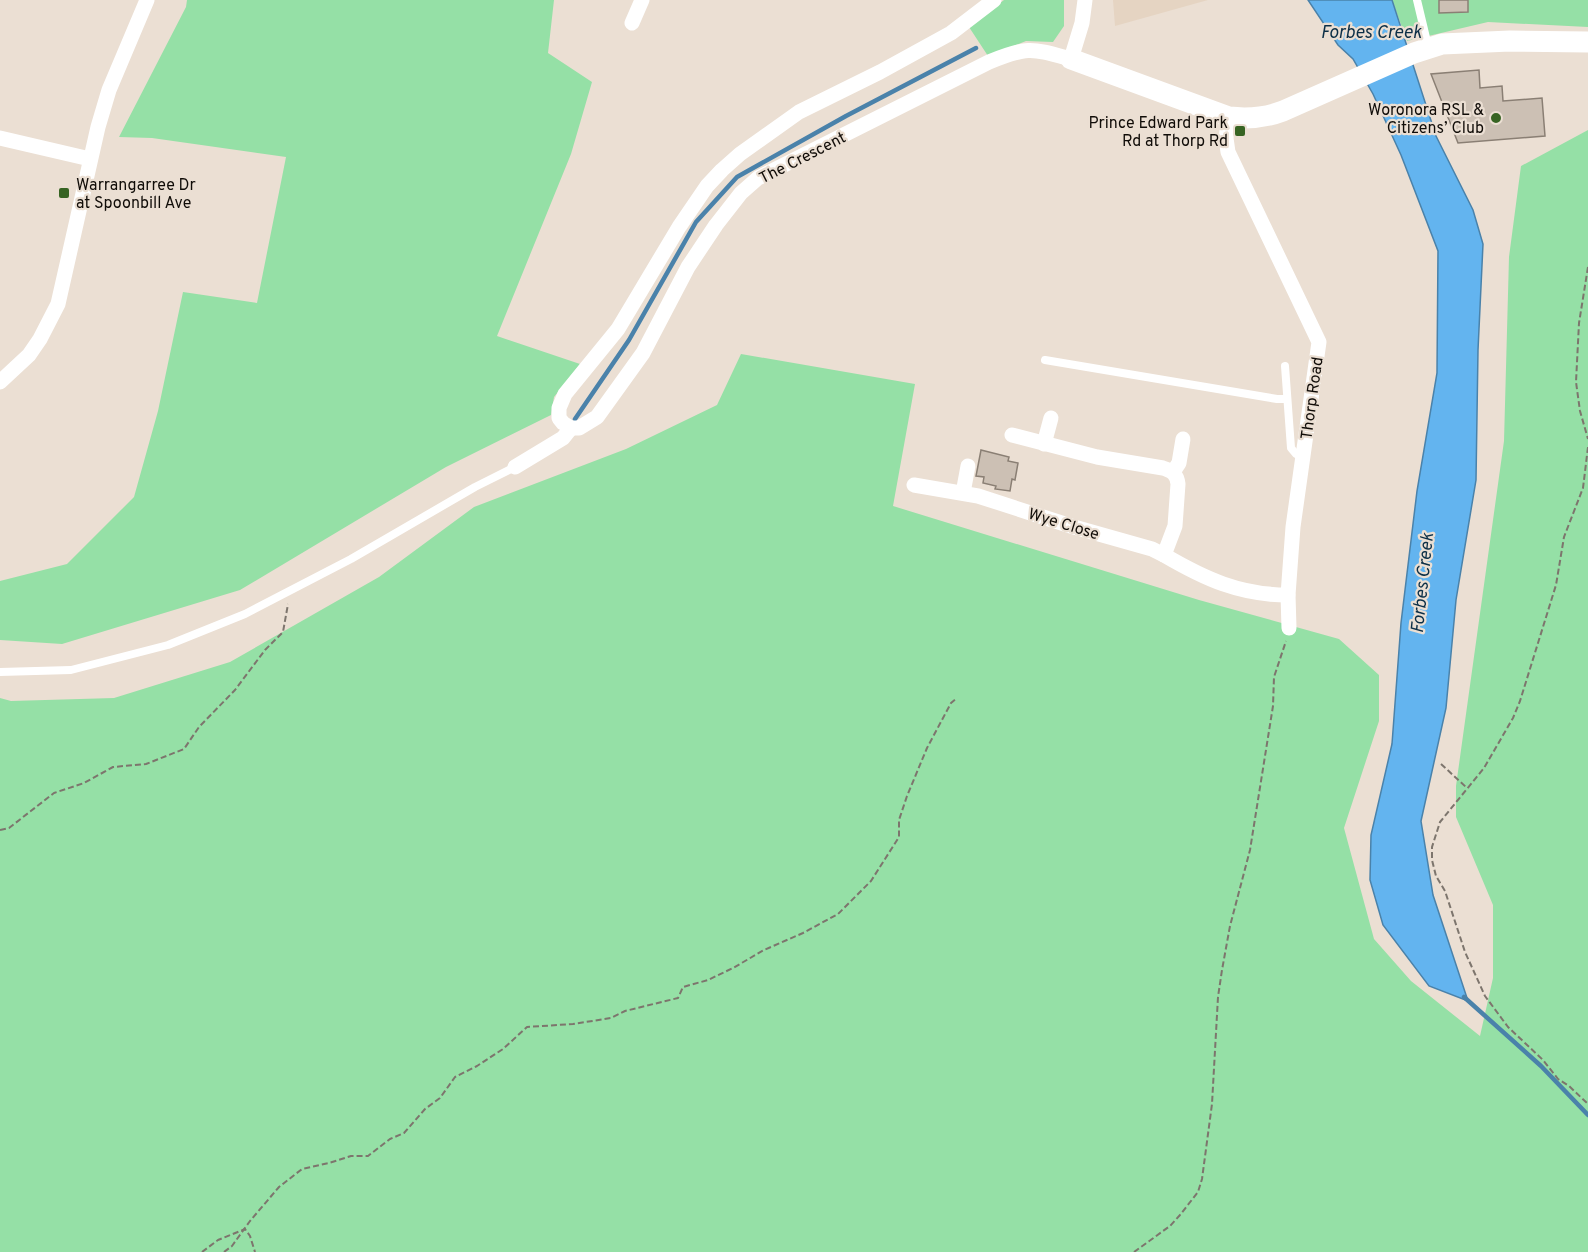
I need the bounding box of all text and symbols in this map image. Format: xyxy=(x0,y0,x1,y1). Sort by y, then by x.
water label: Forbes Creek xyxy=(1321,22,1422,45)
place label: Woronora RSL & Citizens’ Club xyxy=(1368,101,1484,139)
marker: Woronora RSL & Citizens’ Club xyxy=(1489,111,1503,125)
place label: Prince Edward Park Rd at Thorp Rd xyxy=(1088,114,1228,152)
marker: Prince Edward Park Rd at Thorp Rd xyxy=(1233,124,1247,138)
street label: The Crescent xyxy=(756,128,850,189)
place label: Warrangarree Dr at Spoonbill Ave xyxy=(76,176,196,214)
marker: Warrangarree Dr at Spoonbill Ave xyxy=(57,186,71,200)
street label: Thorp Road xyxy=(1297,356,1329,441)
street label: Wye Close xyxy=(1025,505,1101,545)
water label: Forbes Creek xyxy=(1407,531,1440,635)

